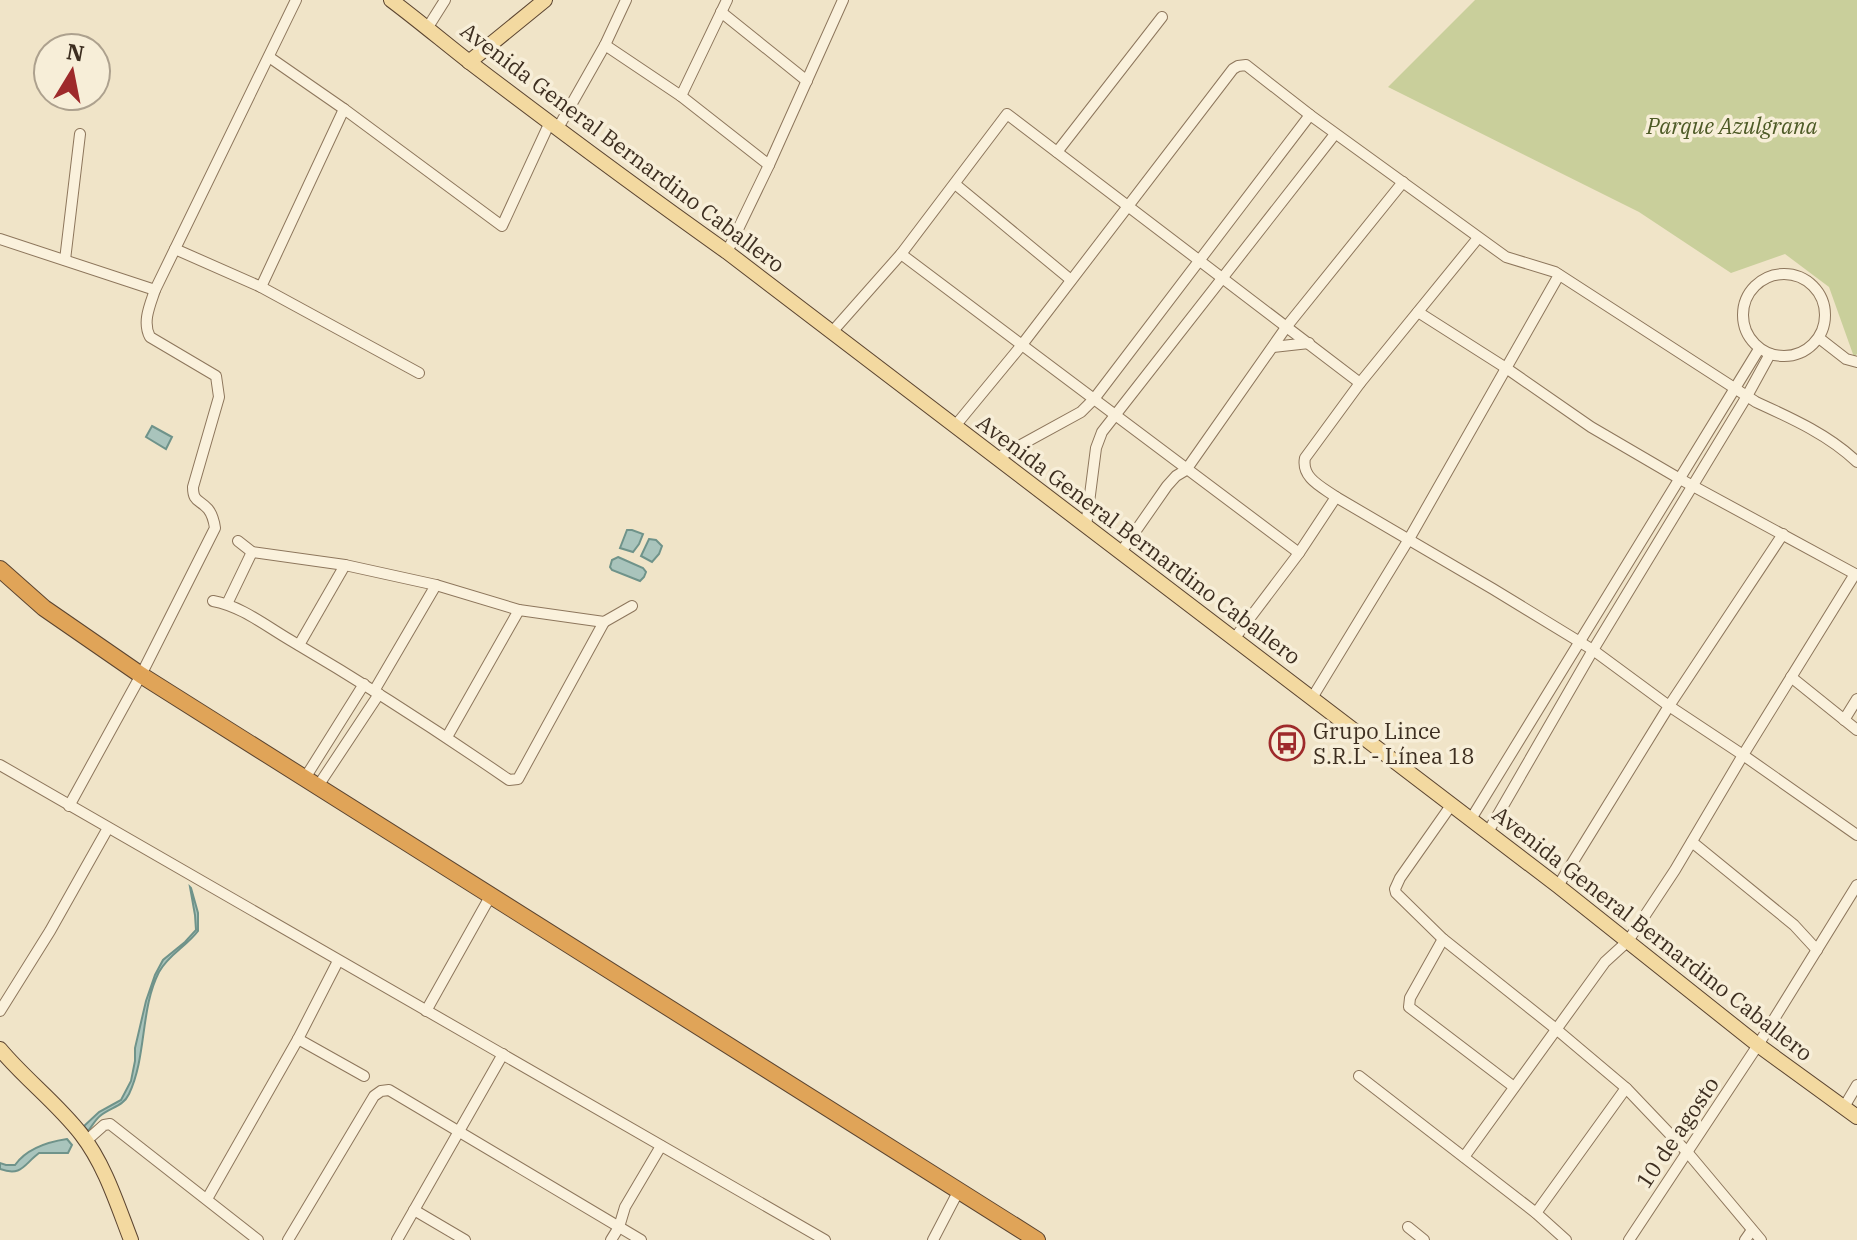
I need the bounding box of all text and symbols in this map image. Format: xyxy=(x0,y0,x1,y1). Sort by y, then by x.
street label: Avenida General Bernardino Caballero xyxy=(455,15,791,279)
north arrow xyxy=(32,32,112,112)
text: N xyxy=(64,36,87,68)
park label: Parque Azulgrana xyxy=(1646,111,1817,140)
street label: Avenida General Bernardino Caballero xyxy=(971,407,1307,671)
place label: Grupo Lince S.R.L - Línea 18 xyxy=(1313,716,1474,770)
bus stop icon: Grupo Lince S.R.L - Línea 18 xyxy=(1268,724,1306,762)
street label: Avenida General Bernardino Caballero xyxy=(1487,799,1819,1067)
street label: 10 de agosto xyxy=(1629,1071,1725,1193)

